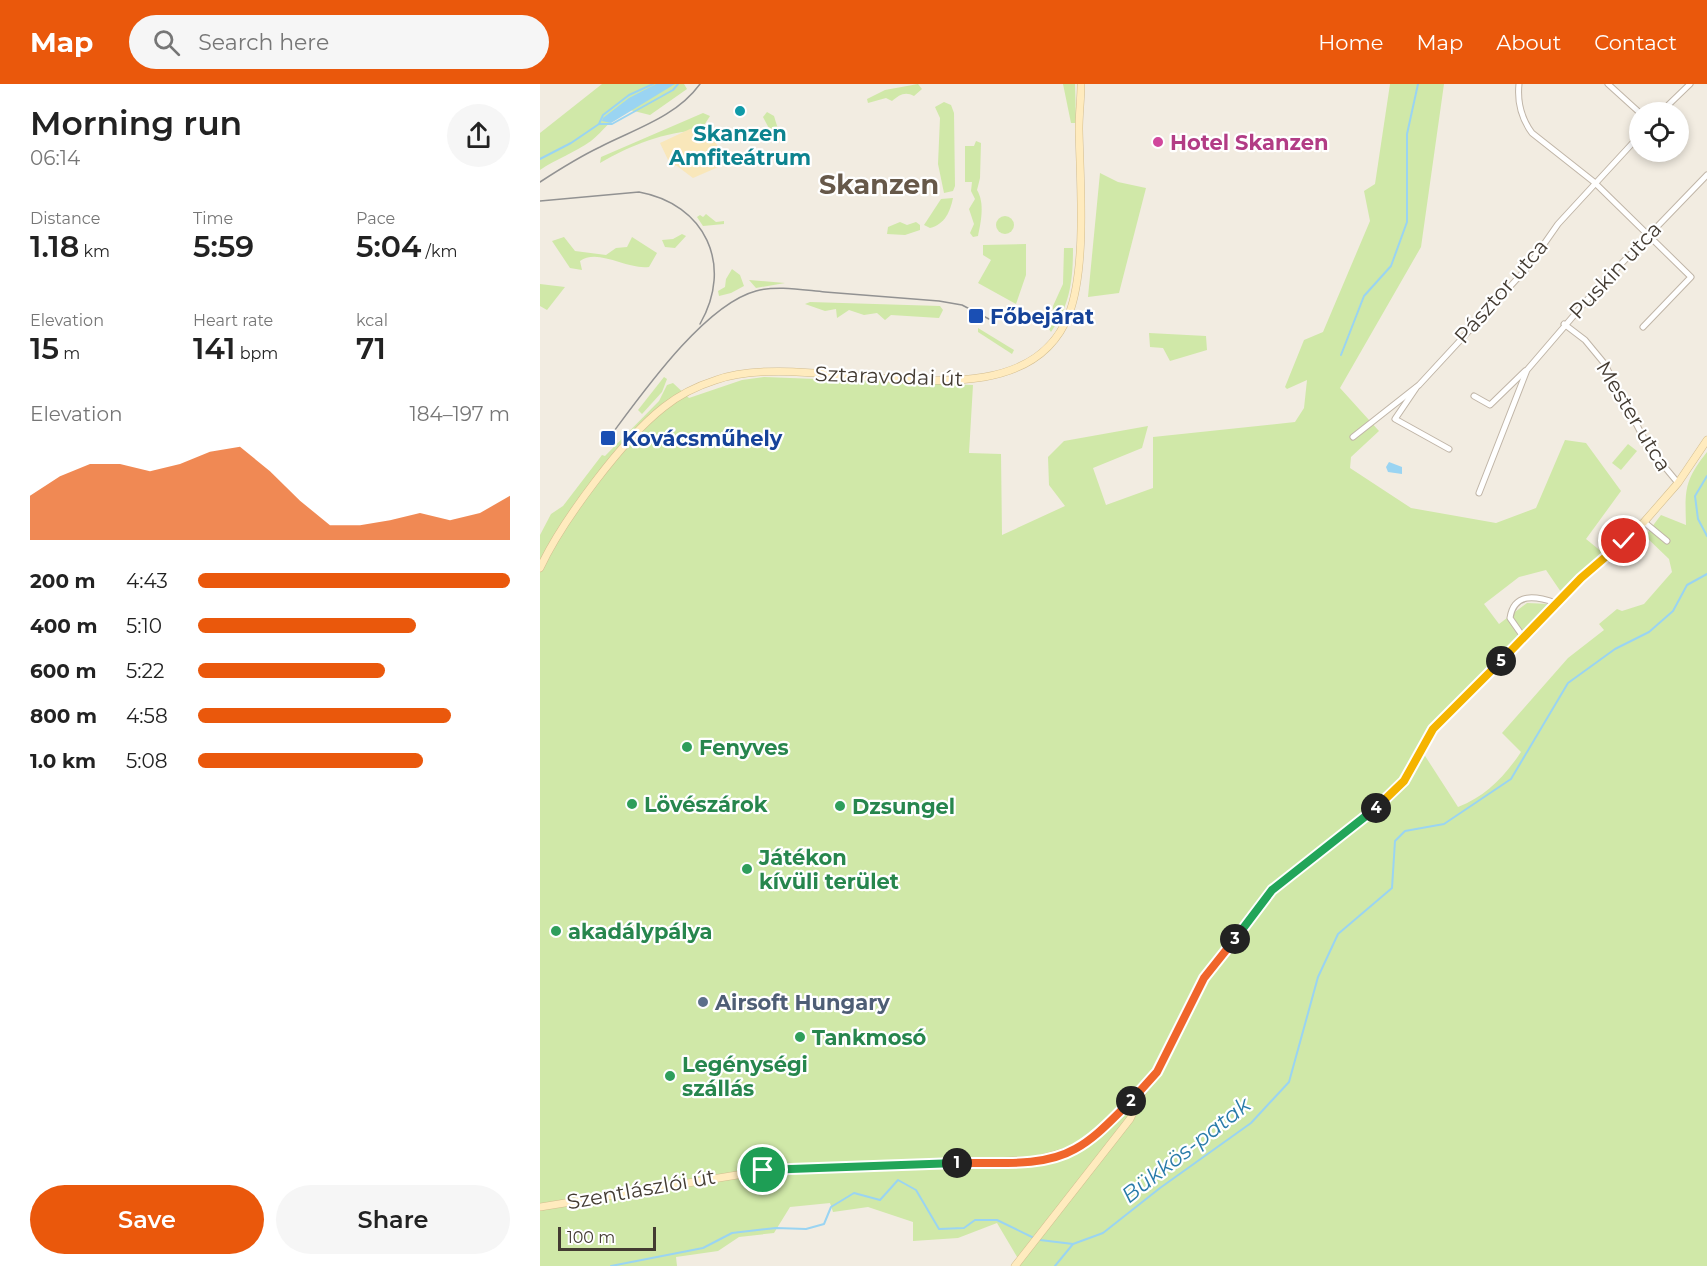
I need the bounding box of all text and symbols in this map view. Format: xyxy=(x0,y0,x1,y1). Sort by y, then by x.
search box xyxy=(129,15,549,69)
text: Map xyxy=(30,25,93,59)
icon: search xyxy=(150,26,183,59)
text: Search here xyxy=(198,29,329,56)
text: Home xyxy=(1318,30,1383,55)
text: Map xyxy=(1416,30,1463,55)
text: About xyxy=(1496,30,1561,55)
text: Contact xyxy=(1594,30,1677,55)
map controls xyxy=(1629,102,1689,162)
button: locate xyxy=(1629,102,1689,162)
text: Morning run xyxy=(30,103,242,143)
button: share xyxy=(447,104,510,167)
marker: Skanzen Amfiteátrum xyxy=(733,104,747,118)
place label: Skanzen Amfiteátrum xyxy=(668,121,811,170)
place label: Hotel Skanzen xyxy=(1170,130,1328,155)
marker: Hotel Skanzen xyxy=(1151,135,1165,149)
text: 06:14 xyxy=(30,146,80,170)
district label: Skanzen xyxy=(819,168,939,201)
text: Distance xyxy=(30,209,100,228)
text: Time xyxy=(193,209,233,228)
text: Pace xyxy=(356,209,395,228)
street label: Puskin utca xyxy=(1564,216,1666,324)
text: 1.18 xyxy=(30,228,79,265)
text: 5:59 xyxy=(193,228,254,265)
text: 5:04 xyxy=(356,228,421,265)
street label: Pásztor utca xyxy=(1449,234,1553,348)
text: km xyxy=(79,242,110,261)
text: /km xyxy=(421,242,457,261)
place label: Főbejárat xyxy=(990,304,1094,329)
marker: Főbejárat xyxy=(967,307,985,325)
text: Elevation xyxy=(30,311,104,330)
text: Heart rate xyxy=(193,311,273,330)
text: kcal xyxy=(356,311,388,330)
text: 15 xyxy=(30,330,59,367)
text: 141 xyxy=(193,330,235,367)
text: 71 xyxy=(356,330,386,367)
text: m xyxy=(59,344,80,363)
text: bpm xyxy=(235,344,278,363)
street label: Mester utca xyxy=(1591,356,1677,476)
street label: Sztaravodai út xyxy=(814,361,964,391)
text: Elevation xyxy=(30,402,122,426)
text: 184–197 m xyxy=(409,402,510,426)
place label: Kovácsműhely xyxy=(622,426,783,451)
marker: Kovácsműhely xyxy=(599,429,617,447)
pin xyxy=(1598,515,1649,566)
icon: check xyxy=(1607,524,1640,557)
text: 200 m xyxy=(30,569,96,593)
text: 4:43 xyxy=(126,569,168,593)
text: 400 m xyxy=(30,614,98,638)
text: 5:10 xyxy=(126,614,162,638)
pin: 5 xyxy=(1486,646,1516,676)
text: 5 xyxy=(1496,651,1506,670)
text: 600 m xyxy=(30,659,97,683)
text: 5:22 xyxy=(126,659,164,683)
text: 800 m xyxy=(30,704,97,728)
text: 4:58 xyxy=(126,704,168,728)
place label: Fenyves xyxy=(699,735,789,760)
marker: Fenyves xyxy=(680,740,694,754)
text: 1.0 km xyxy=(30,749,96,773)
text: 5:08 xyxy=(126,749,168,773)
place label: Lövészárok xyxy=(644,792,768,817)
pin: 4 xyxy=(1361,793,1391,823)
place label: Dzsungel xyxy=(852,794,955,819)
marker: Lövészárok xyxy=(625,797,639,811)
text: 4 xyxy=(1370,798,1382,817)
marker: Dzsungel xyxy=(833,799,847,813)
place label: Játékon kívüli terület xyxy=(758,845,899,894)
marker: Játékon kívüli terület xyxy=(740,862,754,876)
place label: akadálypálya xyxy=(568,919,713,944)
marker: akadálypálya xyxy=(549,924,563,938)
pin: 3 xyxy=(1220,924,1250,954)
text: 3 xyxy=(1230,929,1240,948)
place label: Airsoft Hungary xyxy=(714,990,890,1015)
marker: Airsoft Hungary xyxy=(696,995,710,1009)
place label: Tankmosó xyxy=(812,1025,927,1050)
marker: Tankmosó xyxy=(793,1030,807,1044)
place label: Legénységi szállás xyxy=(682,1052,808,1101)
marker: Legénységi szállás xyxy=(663,1069,677,1083)
pin: 2 xyxy=(1116,1086,1146,1116)
water label: Bükkös-patak xyxy=(1116,1091,1257,1209)
text: 2 xyxy=(1126,1091,1136,1110)
pin xyxy=(737,1144,788,1195)
pin: 1 xyxy=(942,1148,972,1178)
icon: arrive xyxy=(746,1153,779,1186)
text: 1 xyxy=(954,1153,960,1172)
street label: Szentlászlói út xyxy=(565,1164,717,1214)
button: Save xyxy=(30,1185,264,1254)
button: Share xyxy=(276,1185,510,1254)
scale bar xyxy=(558,1224,656,1252)
text: 100 m xyxy=(567,1228,615,1247)

